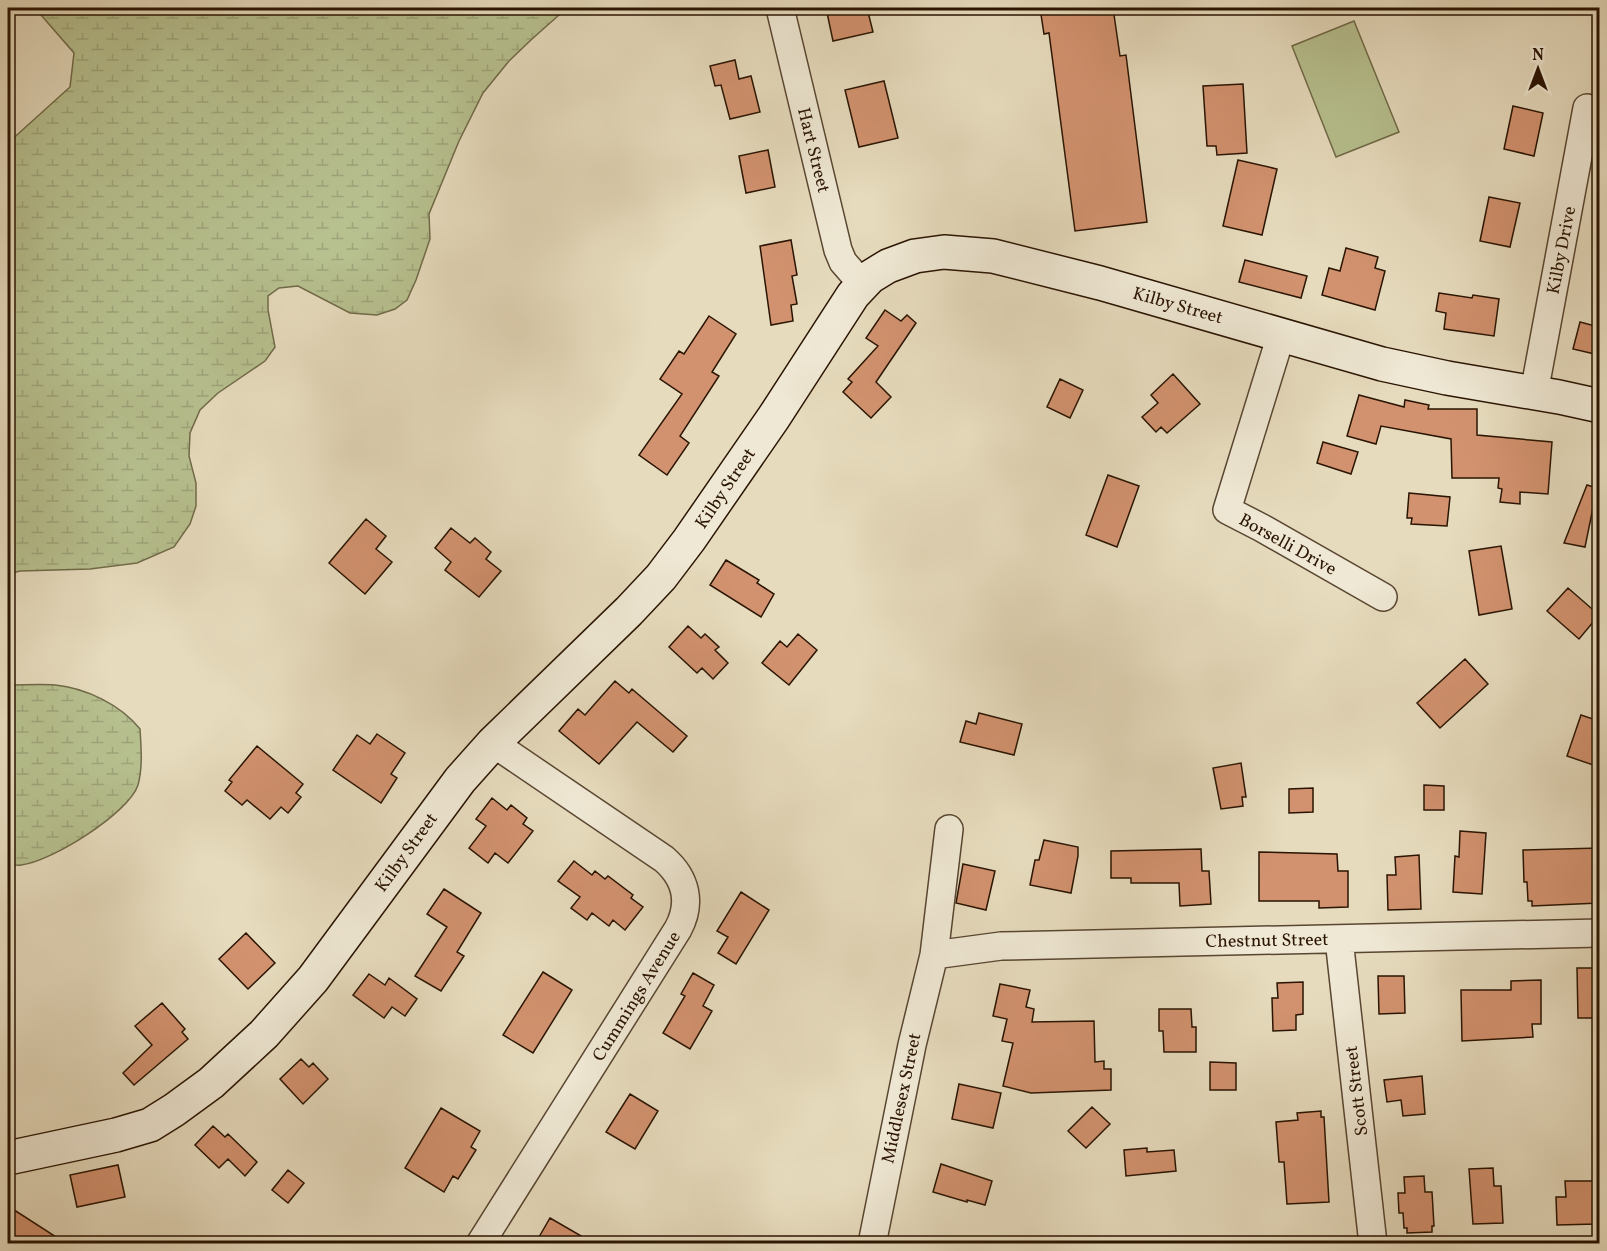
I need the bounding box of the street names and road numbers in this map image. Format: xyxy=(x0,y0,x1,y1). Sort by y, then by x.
street label: Hart Street xyxy=(790,105,835,196)
street label: Kilby Drive xyxy=(1542,204,1583,297)
street label: Kilby Street xyxy=(1130,282,1226,331)
street label: Kilby Street xyxy=(690,443,763,534)
street label: Borselli Drive xyxy=(1234,508,1341,583)
street label: Kilby Street xyxy=(370,808,445,898)
street label: Cummings Avenue xyxy=(587,927,687,1067)
street label: Chestnut Street xyxy=(1205,928,1329,955)
street label: Middlesex Street xyxy=(876,1031,928,1166)
street label: Scott Street xyxy=(1340,1044,1375,1137)

